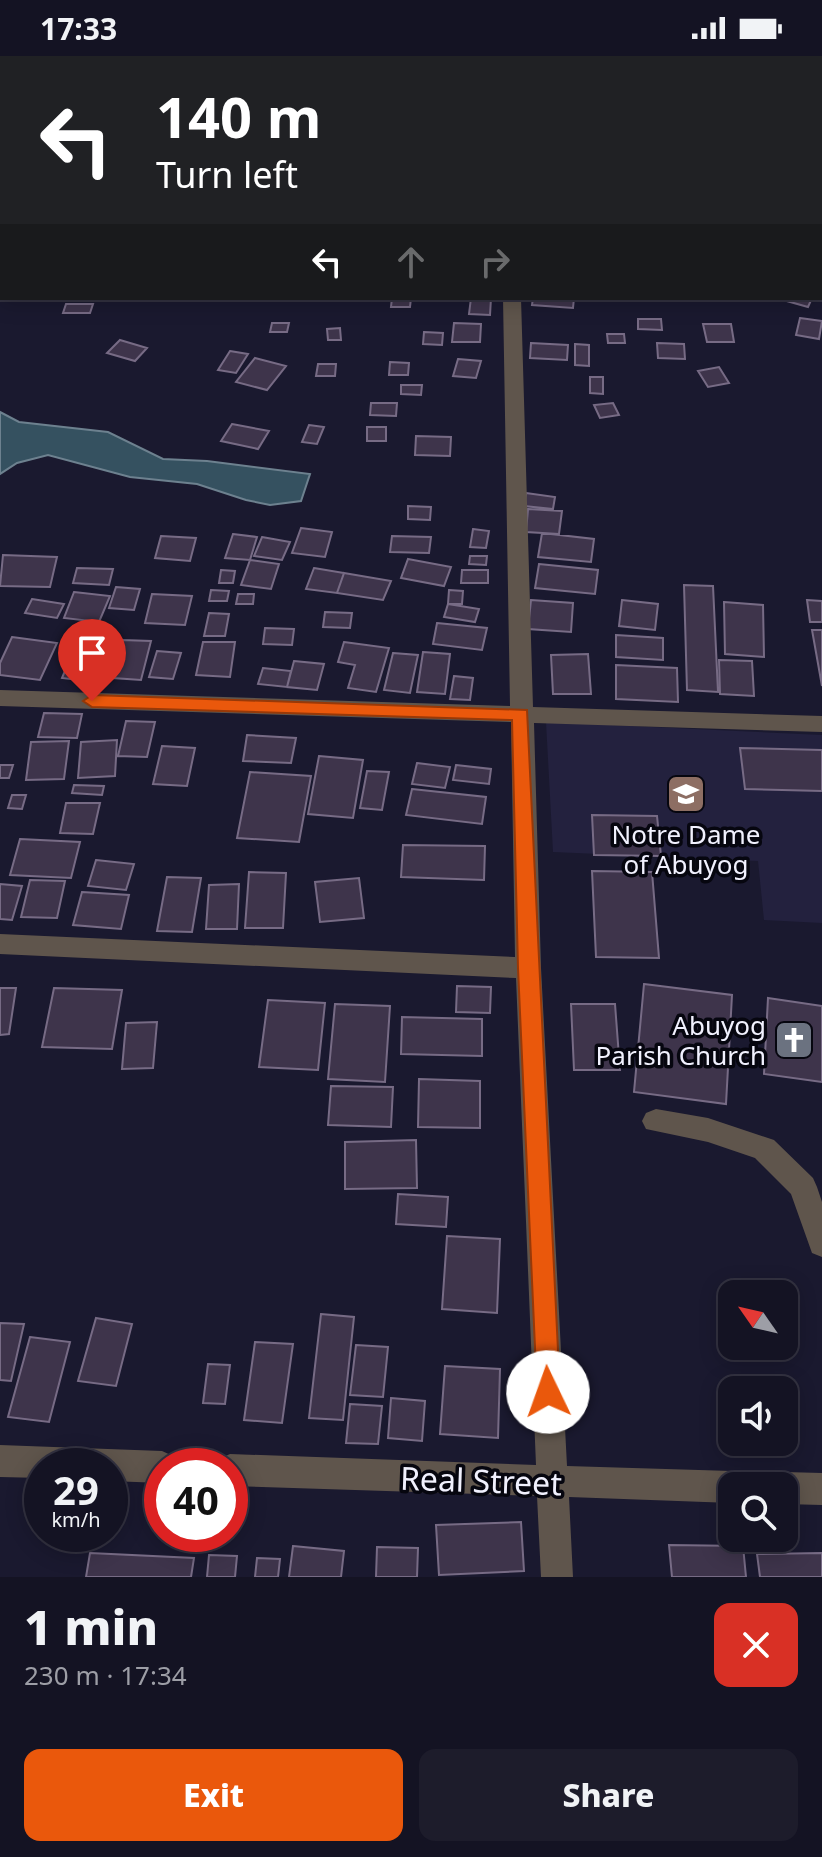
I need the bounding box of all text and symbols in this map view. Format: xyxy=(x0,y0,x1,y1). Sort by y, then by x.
text: 17:33 xyxy=(40,8,117,49)
text: 140 m xyxy=(156,78,321,154)
icon: left xyxy=(24,88,128,192)
text: Turn left xyxy=(156,150,298,199)
icon: left xyxy=(305,240,349,284)
icon: ahead xyxy=(389,240,433,284)
icon: right xyxy=(473,240,517,284)
pin xyxy=(58,619,126,701)
icon: arrive xyxy=(70,631,114,675)
school or university icon: Notre Dame of Abuyog xyxy=(665,773,707,815)
place label: Notre Dame of Abuyog xyxy=(611,816,761,882)
place label: Abuyog Parish Church xyxy=(596,1007,766,1073)
church icon: Abuyog Parish Church xyxy=(773,1019,815,1061)
north arrow xyxy=(718,1280,798,1360)
map controls xyxy=(718,1280,798,1552)
position arrow xyxy=(506,1350,590,1434)
button: sound xyxy=(718,1376,798,1456)
speed limit sign: 40 xyxy=(144,1448,248,1552)
street label: Real Street xyxy=(399,1456,563,1504)
text: 29 xyxy=(53,1462,99,1517)
button: search xyxy=(718,1472,798,1552)
text: km/h xyxy=(51,1506,101,1533)
text: 1 min xyxy=(24,1594,158,1659)
button: close xyxy=(714,1603,798,1687)
text: 230 m · 17:34 xyxy=(24,1657,187,1693)
button: Exit xyxy=(24,1749,403,1841)
button: Share xyxy=(419,1749,798,1841)

